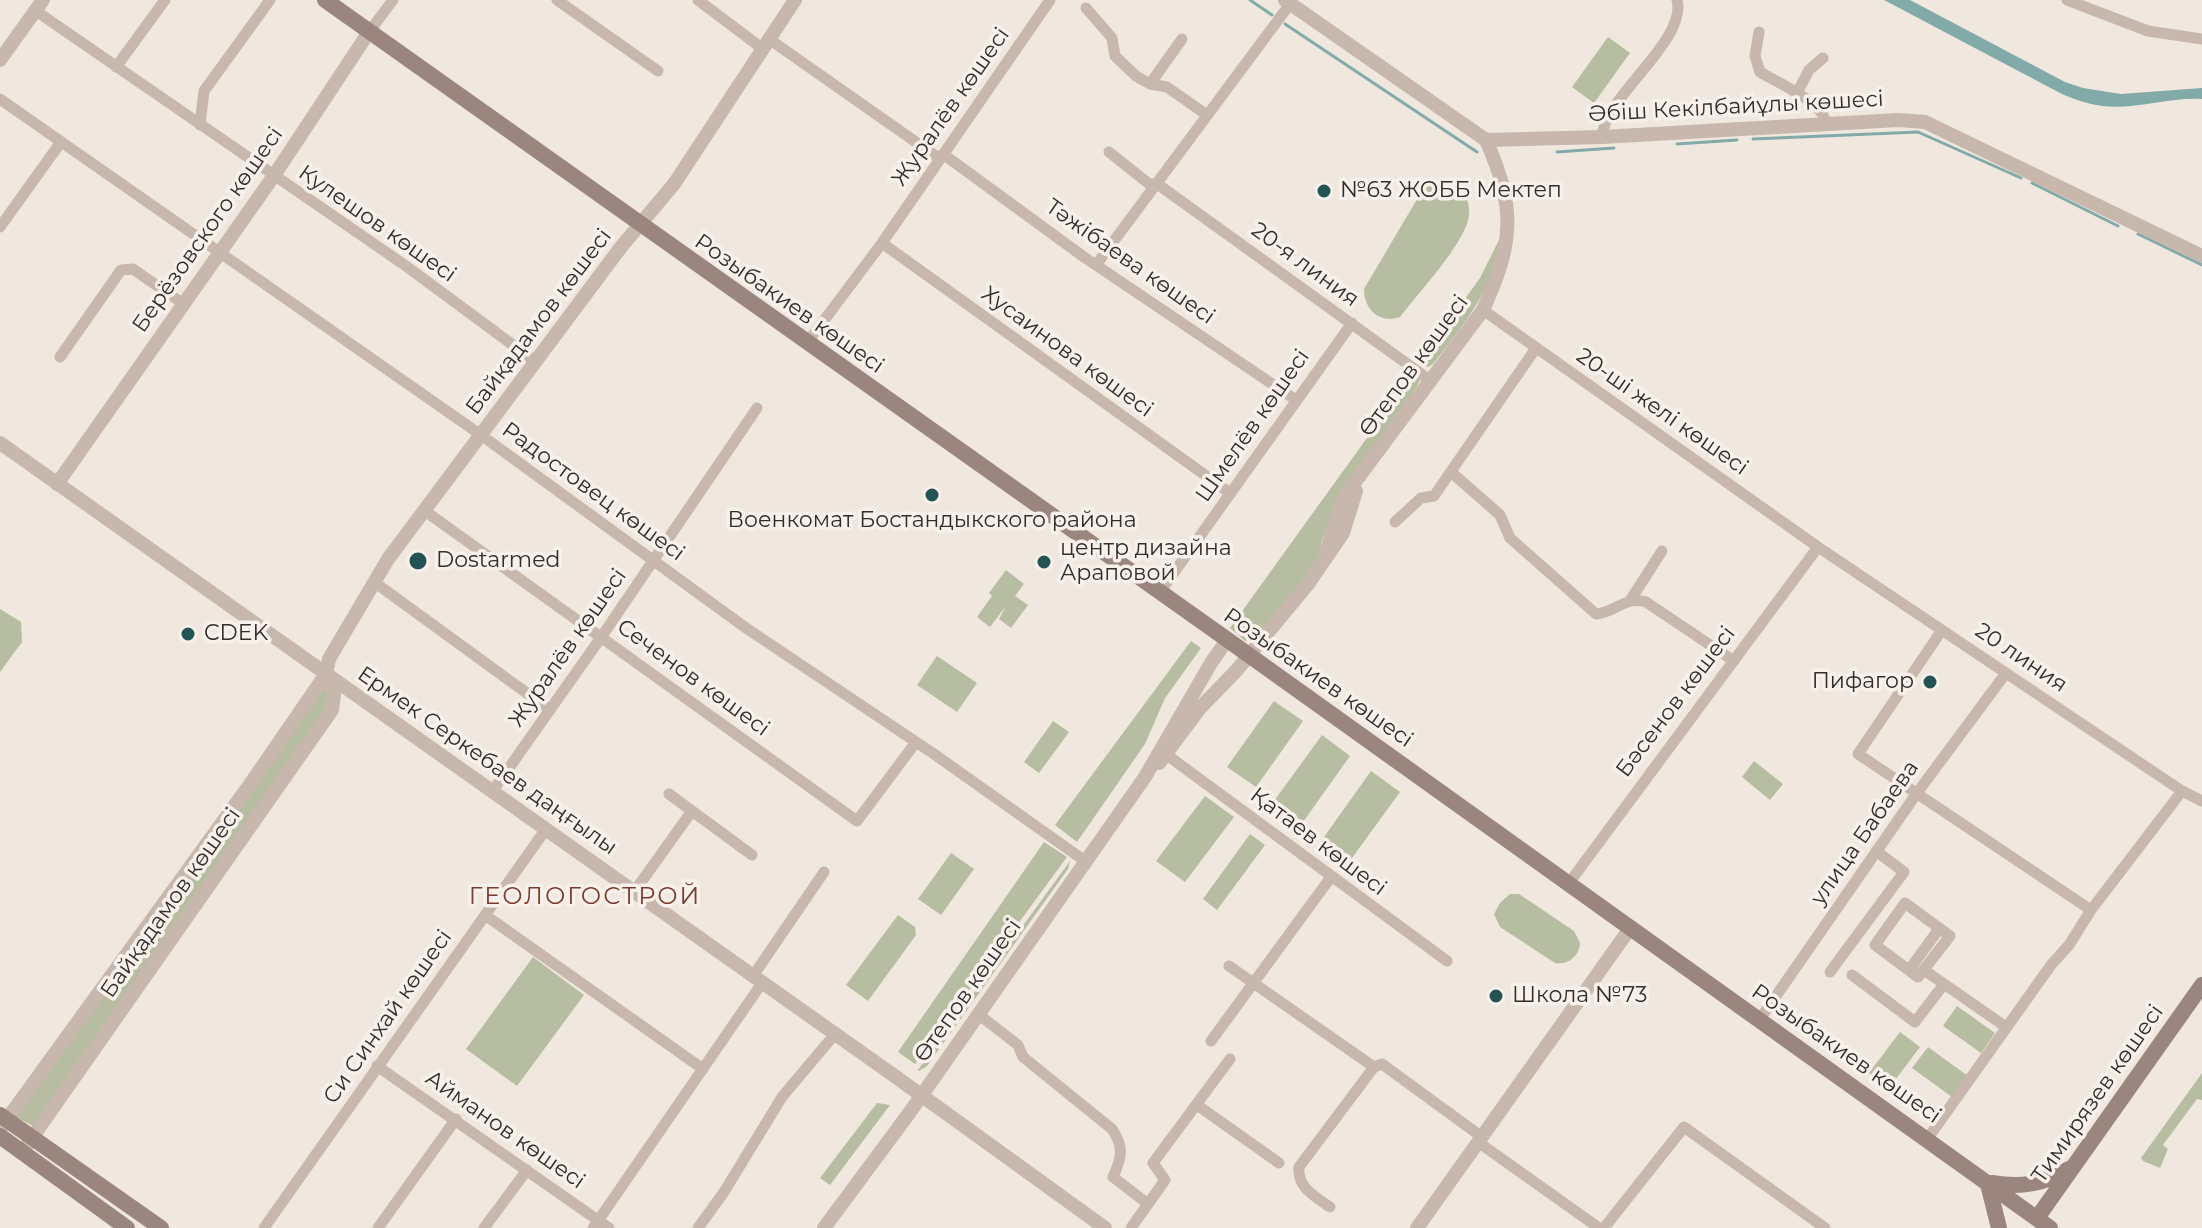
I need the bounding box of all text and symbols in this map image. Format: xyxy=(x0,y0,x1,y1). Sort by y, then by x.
street label: Журалёв көшесі xyxy=(886,23,1016,191)
street label: Әбіш Кекілбайұлы көшесі xyxy=(1588,86,1884,128)
street label: Берёзовского көшесі xyxy=(127,122,289,338)
street label: Кулешов көшесі xyxy=(293,160,461,288)
place label: №63 ЖОББ Мектеп xyxy=(1340,178,1562,204)
marker: №63 ЖОББ Мектеп xyxy=(1315,182,1333,200)
street label: Тәжібаева көшесі xyxy=(1040,194,1220,330)
street label: 20-я линия xyxy=(1246,217,1364,313)
street label: Байқадамов көшесі xyxy=(461,224,617,420)
street label: Розыбакиев көшесі xyxy=(689,229,889,379)
street label: Хусаинова көшесі xyxy=(976,281,1158,423)
street label: Өтепов көшесі xyxy=(1354,290,1474,442)
street label: 20-ші желі көшесі xyxy=(1571,343,1753,481)
street label: Шмелёв көшесі xyxy=(1190,345,1316,507)
street label: Радостовец көшесі xyxy=(497,417,689,567)
marker: Военкомат Бостандыкского района xyxy=(923,486,941,504)
place label: Военкомат Бостандыкского района xyxy=(727,508,1137,534)
place label: центр дизайна Араповой xyxy=(1060,536,1232,588)
place label: Dostarmed xyxy=(436,548,560,574)
marker: Dostarmed xyxy=(407,550,429,572)
marker: центр дизайна Араповой xyxy=(1035,553,1053,571)
street label: Журалёв көшесі xyxy=(503,564,633,732)
street label: Розыбакиев көшесі xyxy=(1218,603,1418,753)
street label: Сеченов көшесі xyxy=(611,614,775,742)
street label: 20 линия xyxy=(1970,618,2072,698)
place label: CDEK xyxy=(204,621,268,647)
street label: Бәсенов көшесі xyxy=(1611,621,1741,783)
marker: CDEK xyxy=(179,625,197,643)
street label: Ермек Серкебаев даңғылы xyxy=(352,661,622,861)
place label: Пифагор xyxy=(1812,669,1914,695)
marker: Пифагор xyxy=(1921,673,1939,691)
street label: улица Бабаева xyxy=(1805,756,1925,910)
street label: Қатаев көшесі xyxy=(1245,782,1391,902)
street label: Байқадамов көшесі xyxy=(95,803,247,1003)
district label: ГЕОЛОГОСТРОЙ xyxy=(469,883,701,911)
street label: Өтепов көшесі xyxy=(909,914,1027,1068)
street label: Си Синхай көшесі xyxy=(318,925,458,1109)
street label: Розыбакиев көшесі xyxy=(1746,979,1946,1129)
place label: Школа №73 xyxy=(1512,983,1647,1009)
marker: Школа №73 xyxy=(1487,987,1505,1005)
street label: Тимирязев көшесі xyxy=(2026,1000,2170,1188)
street label: Айманов көшесі xyxy=(420,1065,590,1195)

